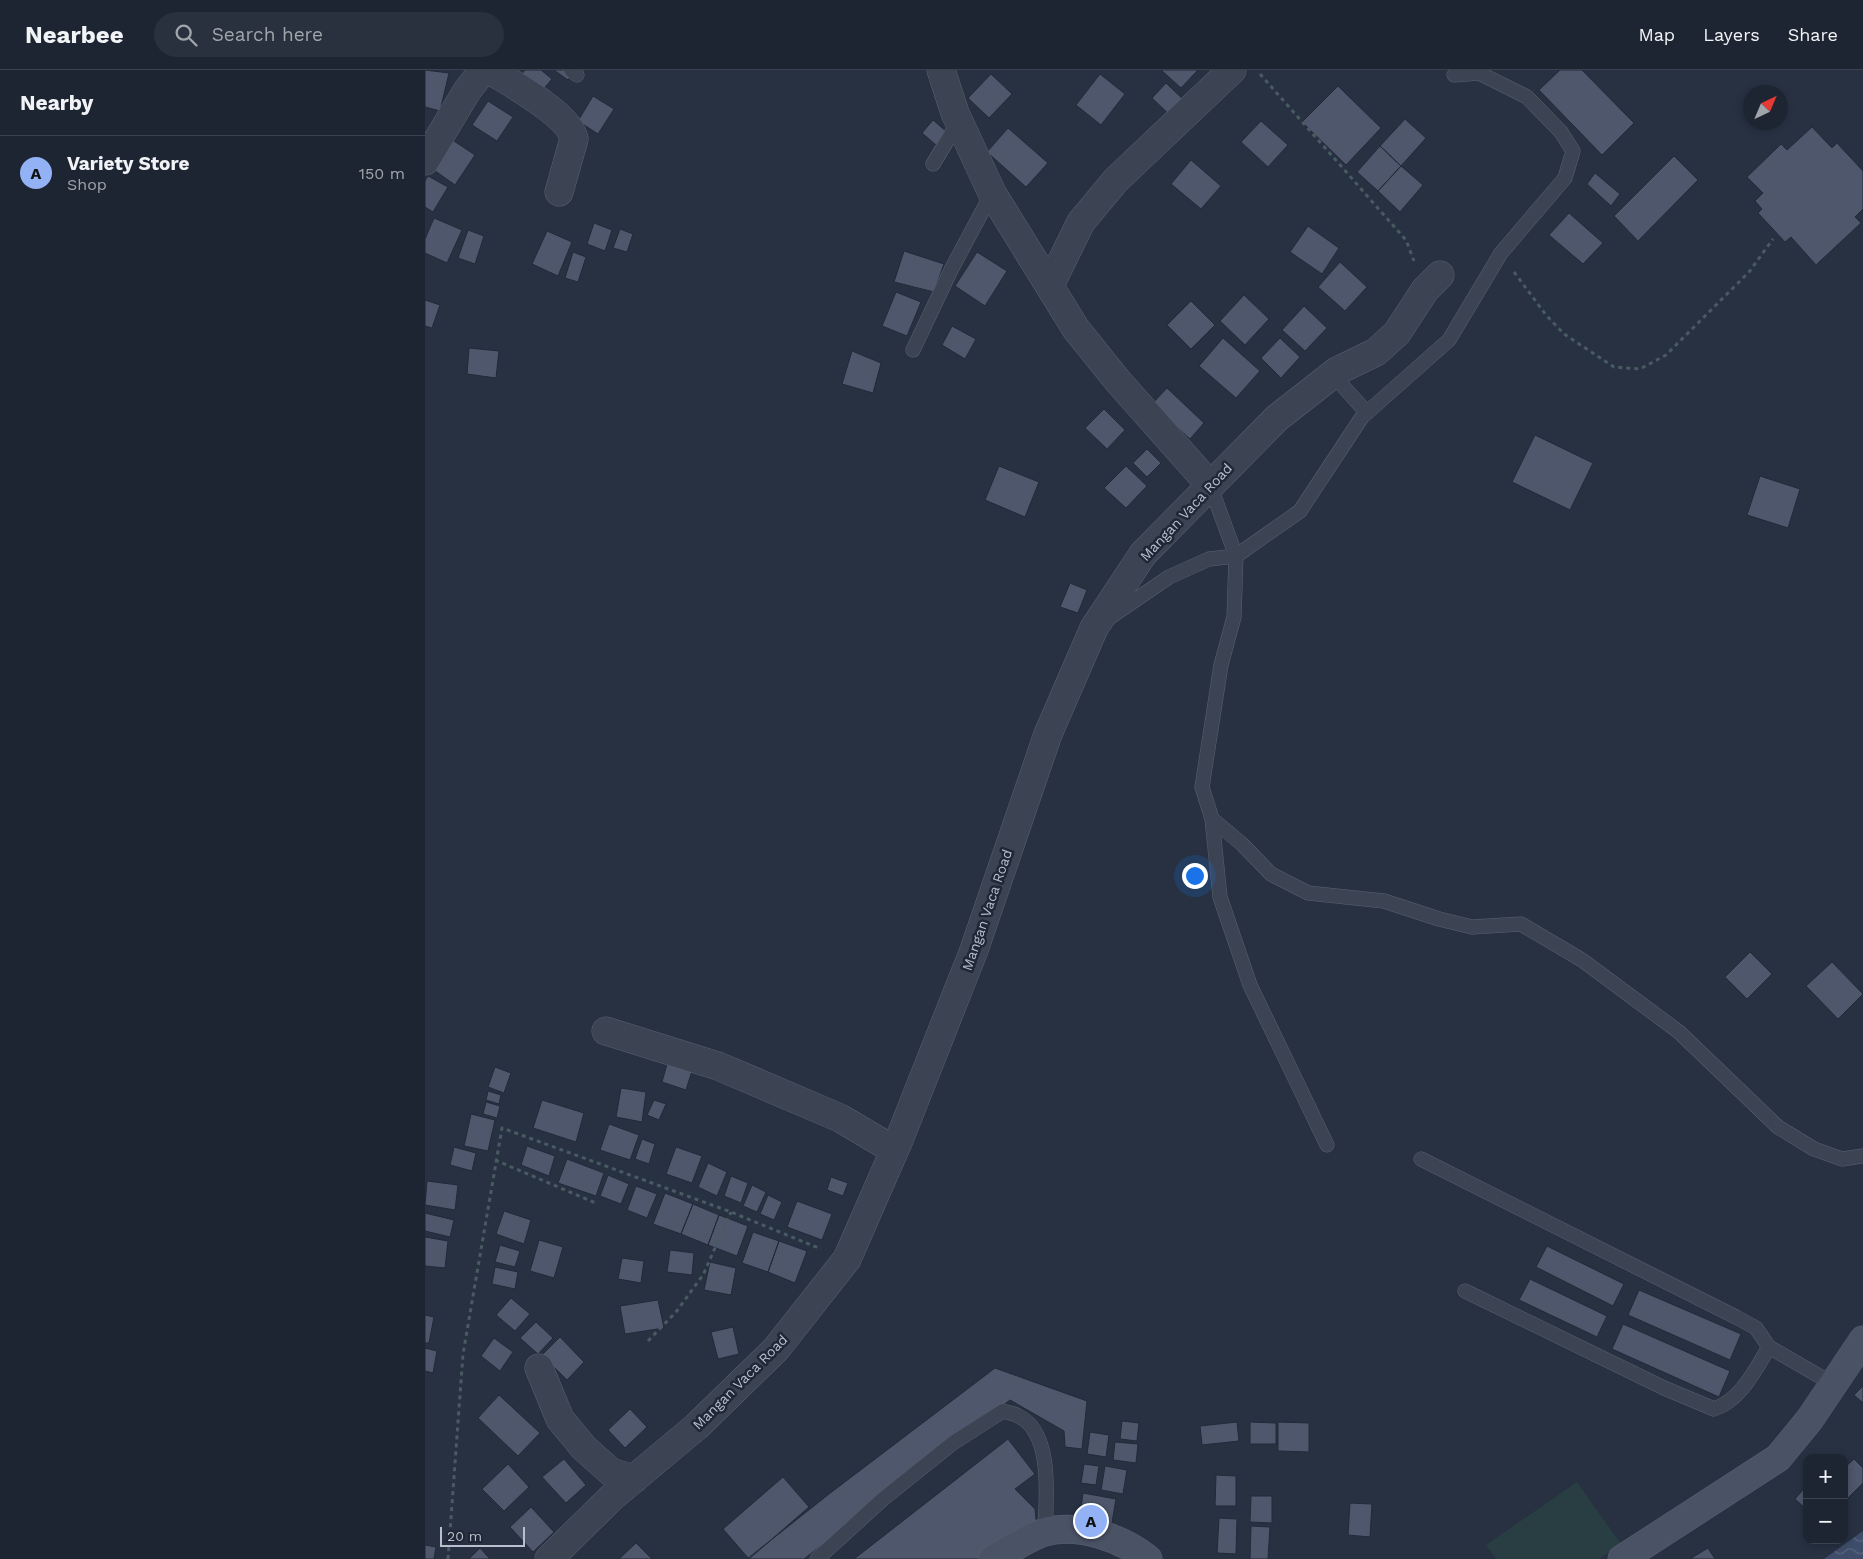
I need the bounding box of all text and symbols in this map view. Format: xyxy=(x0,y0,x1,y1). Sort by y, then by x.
search box xyxy=(154,12,504,57)
text: Nearbee xyxy=(25,21,124,49)
icon: search xyxy=(172,21,200,49)
text: Search here xyxy=(212,23,323,46)
text: Map xyxy=(1638,24,1675,45)
text: Layers xyxy=(1703,24,1760,45)
text: Share xyxy=(1788,24,1838,45)
north arrow xyxy=(1743,85,1788,130)
text: Nearby xyxy=(20,90,93,115)
text: Variety Store xyxy=(67,152,189,175)
text: A xyxy=(31,164,41,183)
text: 150 m xyxy=(359,164,405,183)
text: Shop xyxy=(67,175,107,194)
street label: Mangan Vaca Road xyxy=(1137,460,1235,564)
street label: Mangan Vaca Road xyxy=(959,847,1015,973)
your location xyxy=(1182,863,1208,889)
street label: Mangan Vaca Road xyxy=(689,1331,791,1433)
map controls xyxy=(1803,1454,1848,1544)
button: + xyxy=(1803,1454,1848,1499)
button: − xyxy=(1803,1499,1848,1544)
pin: A xyxy=(1075,1502,1107,1540)
scale bar xyxy=(440,1524,525,1547)
text: 20 m xyxy=(447,1528,482,1544)

